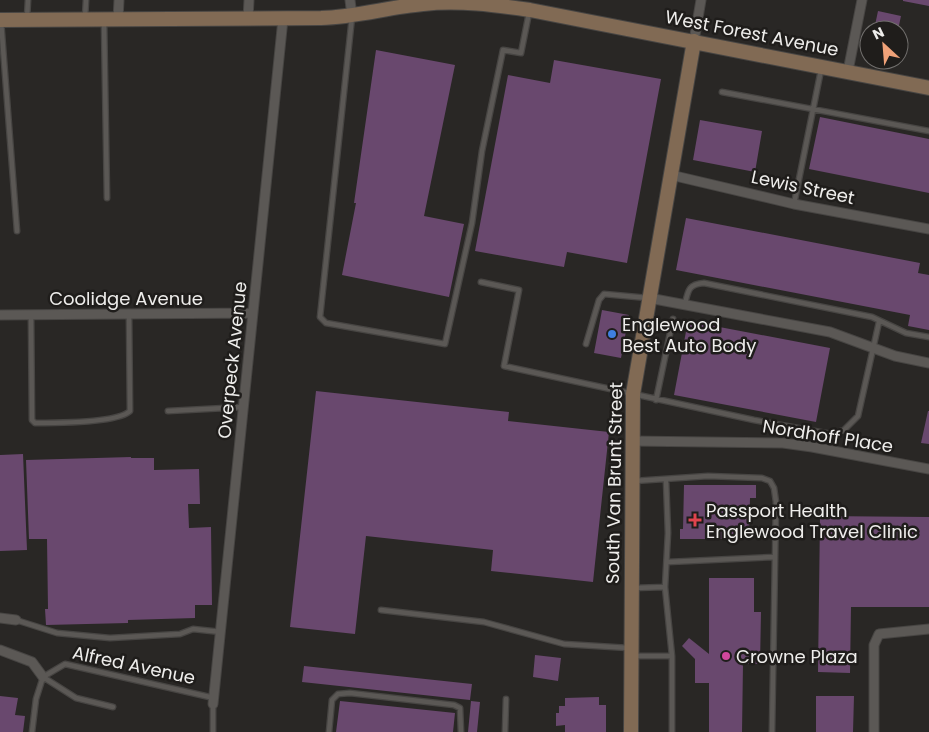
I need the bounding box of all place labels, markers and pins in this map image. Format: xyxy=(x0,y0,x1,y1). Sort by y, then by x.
place label: Englewood Best Auto Body xyxy=(622,312,756,358)
marker: Englewood Best Auto Body xyxy=(606,328,618,340)
place label: Passport Health Englewood Travel Clinic xyxy=(706,498,918,544)
marker: Passport Health Englewood Travel Clinic xyxy=(688,513,702,527)
place label: Crowne Plaza xyxy=(736,644,858,669)
marker: Crowne Plaza xyxy=(720,650,732,662)

